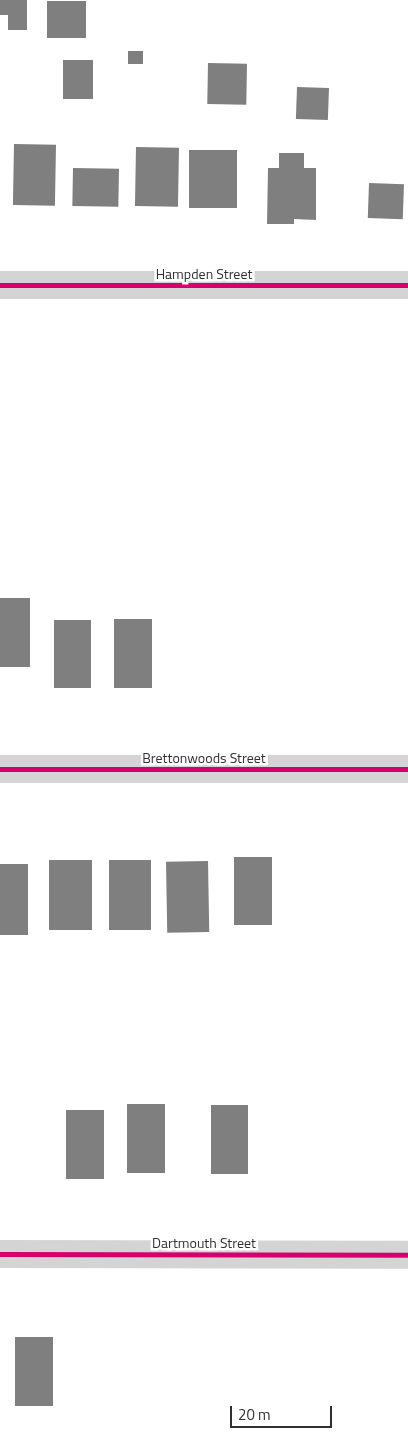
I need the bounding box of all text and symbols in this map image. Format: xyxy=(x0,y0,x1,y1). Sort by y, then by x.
street label: Hampden Street xyxy=(156,266,252,282)
street label: Brettonwoods Street xyxy=(142,750,266,766)
street label: Dartmouth Street xyxy=(152,1235,256,1251)
scale bar xyxy=(233,1396,336,1428)
text: 20 m xyxy=(238,1403,271,1426)

